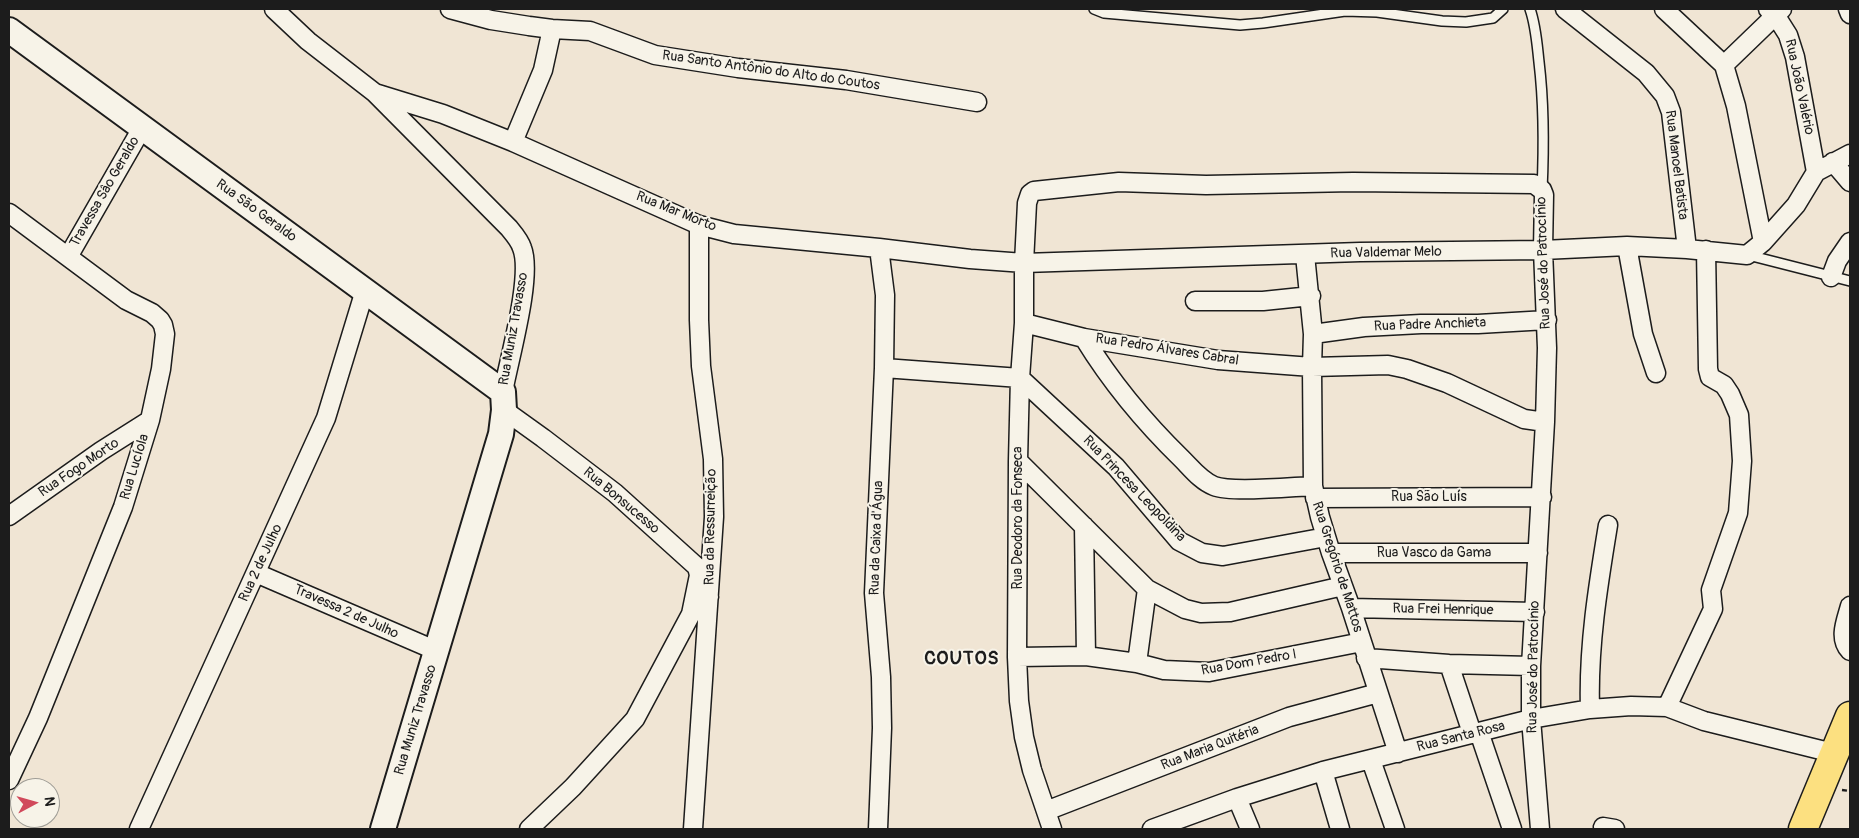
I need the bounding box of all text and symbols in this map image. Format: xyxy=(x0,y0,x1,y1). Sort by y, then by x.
street label: Rua João Valério xyxy=(1781,38,1817,136)
street label: Rua Santo Antônio do Alto do Coutos xyxy=(661,47,881,95)
street label: Rua Manoel Batista xyxy=(1661,109,1691,221)
street label: Travessa Sâo Geraldo xyxy=(67,134,143,250)
street label: Rua São Geraldo xyxy=(212,176,300,246)
street label: Rua Mar Morto xyxy=(633,188,719,236)
street label: Rua José do Patrocínio xyxy=(1533,196,1555,330)
street label: Rua Valdemar Melo xyxy=(1330,244,1442,262)
street label: Rua Muniz Travasso xyxy=(496,271,532,387)
street label: Rua Padre Anchieta xyxy=(1374,315,1486,335)
street label: Rua Pedro Álvares Cabral xyxy=(1094,330,1240,370)
street label: Rua Lucíola xyxy=(117,432,153,502)
street label: Rua Princesa Leopoldina xyxy=(1079,433,1189,545)
street label: Rua Fogo Morto xyxy=(36,435,122,501)
street label: Rua Deodoro da Fonseca xyxy=(1010,446,1026,590)
street label: Rua Bonsucesso xyxy=(579,464,663,538)
street label: Rua da Ressurreição xyxy=(702,469,720,585)
street label: Rua da Caixa d'Água xyxy=(867,480,887,596)
street label: Rua São Luís xyxy=(1391,489,1467,505)
street label: Rua Gregório de Mattos xyxy=(1308,499,1366,635)
street label: Rua 2 de Julho xyxy=(236,522,286,604)
street label: Rua Vasco da Gama xyxy=(1377,545,1491,561)
street label: Travessa 2 de Julho xyxy=(291,581,401,643)
street label: Rua José do Patrocínio xyxy=(1524,600,1544,734)
street label: Rua Frei Henrique xyxy=(1392,601,1494,619)
street label: Rua Dom Pedro I xyxy=(1200,646,1298,680)
district label: COUTOS xyxy=(924,648,1000,670)
street label: Rua Muniz Travasso xyxy=(391,663,441,777)
street label: Rua Santa Rosa xyxy=(1415,718,1507,756)
street label: Rua Maria Quitéria xyxy=(1159,722,1261,774)
north arrow xyxy=(10,778,60,828)
text: N xyxy=(40,796,58,807)

